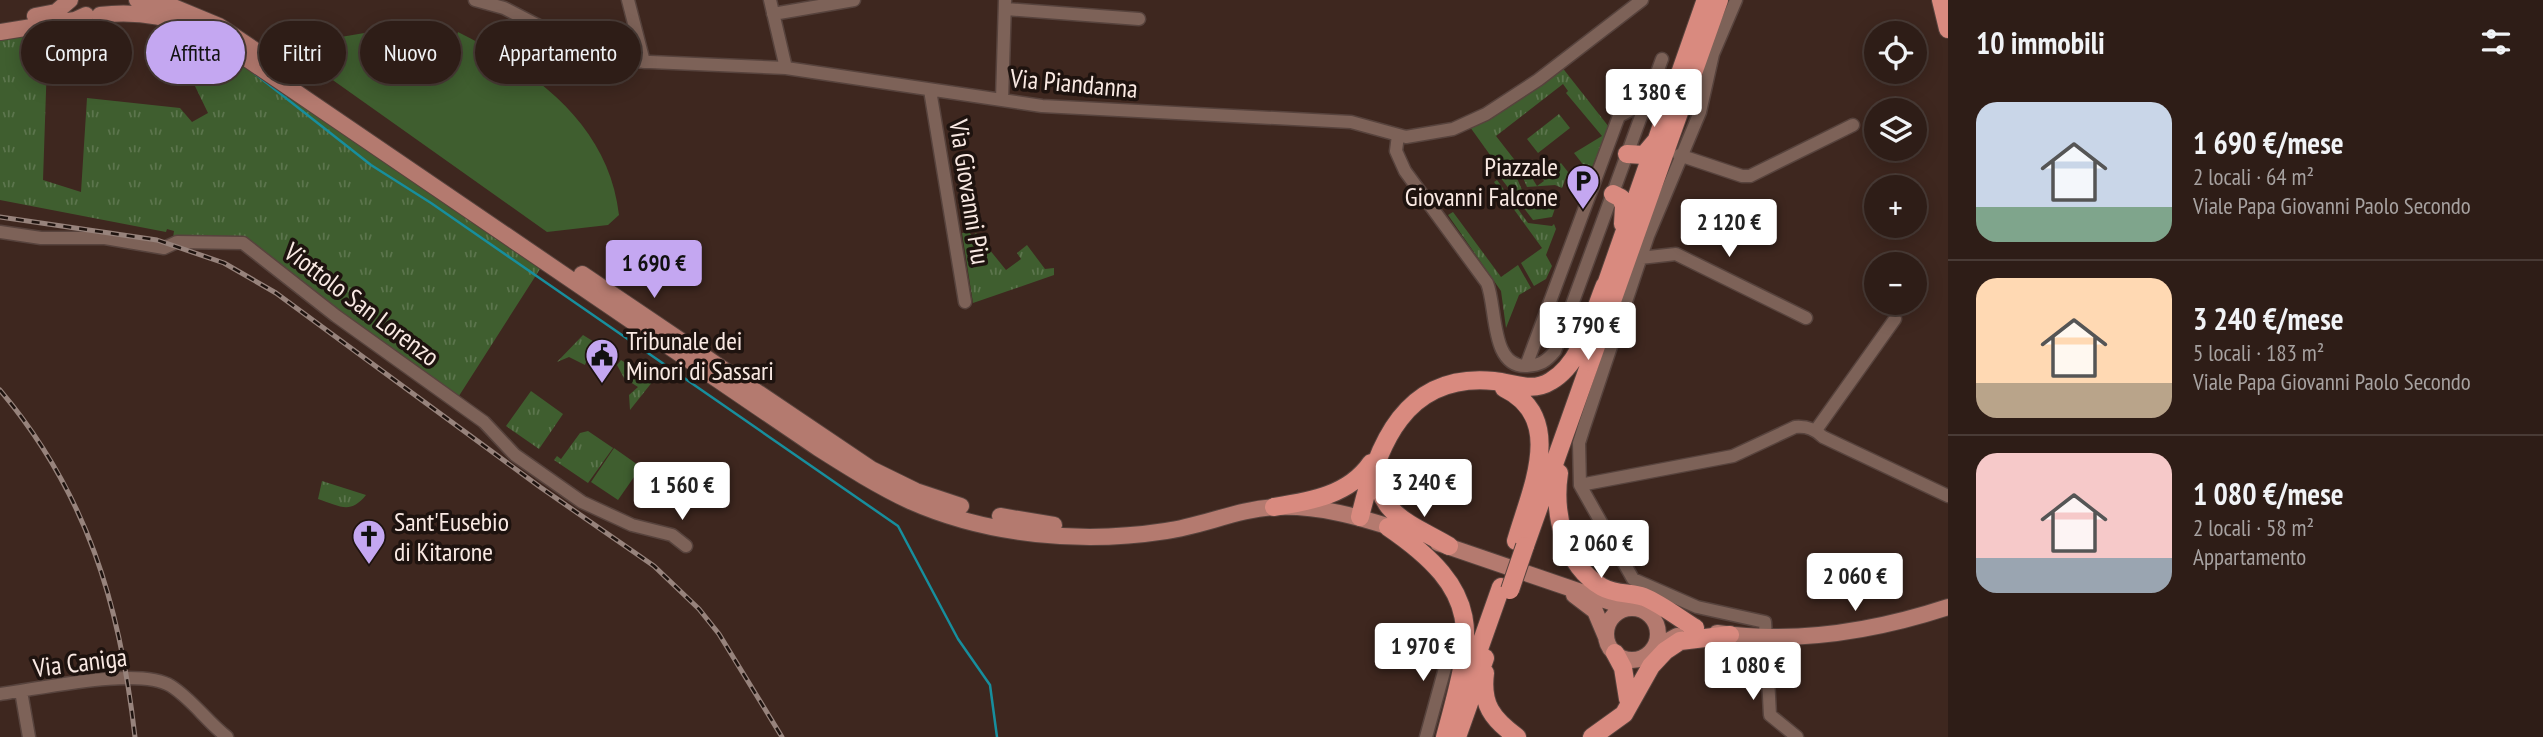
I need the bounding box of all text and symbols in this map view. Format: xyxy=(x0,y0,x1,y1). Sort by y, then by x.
chip: Compra xyxy=(21,21,132,84)
chip: Affitta xyxy=(146,21,245,84)
chip: Filtri xyxy=(259,21,346,84)
chip: Nuovo xyxy=(360,21,461,84)
chip: Appartamento xyxy=(475,21,641,84)
map controls xyxy=(1864,21,1927,315)
button: locate xyxy=(1864,21,1927,84)
text: 10 immobili xyxy=(1976,23,2105,62)
icon: filters xyxy=(2477,23,2515,61)
street label: Via Piandanna xyxy=(1008,61,1139,105)
pin: 1 380 € xyxy=(1589,69,1719,129)
text: 1 380 € xyxy=(1622,77,1686,106)
button: layers xyxy=(1864,98,1927,161)
street label: Via Giovanni Piu xyxy=(942,116,998,267)
text: 1 690 €/mese xyxy=(2193,123,2344,162)
icon: home xyxy=(2032,130,2116,214)
place label: Piazzale Giovanni Falcone xyxy=(1405,150,1558,213)
parking icon: Piazzale Giovanni Falcone xyxy=(1564,162,1602,211)
text: 2 locali · 64 m² xyxy=(2193,162,2314,191)
button: + xyxy=(1864,175,1927,238)
text: Viale Papa Giovanni Paolo Secondo xyxy=(2193,191,2471,220)
pin: 2 120 € xyxy=(1664,200,1794,259)
text: 2 120 € xyxy=(1697,207,1761,236)
street label: Viottolo San Lorenzo xyxy=(277,234,446,373)
pin: 1 690 € xyxy=(589,240,719,300)
text: 1 690 € xyxy=(622,248,686,277)
button: − xyxy=(1864,252,1927,315)
text: 3 240 €/mese xyxy=(2193,299,2344,338)
pin: 3 790 € xyxy=(1523,302,1653,362)
icon: home xyxy=(2032,306,2116,390)
text: 3 790 € xyxy=(1556,310,1620,339)
place label: Tribunale dei Minori di Sassari xyxy=(626,324,774,387)
public building icon: Tribunale dei Minori di Sassari xyxy=(583,336,621,385)
text: 5 locali · 183 m² xyxy=(2193,338,2324,367)
text: Viale Papa Giovanni Paolo Secondo xyxy=(2193,367,2471,396)
pin: 3 240 € xyxy=(1359,460,1489,519)
pin: 1 560 € xyxy=(617,462,747,522)
text: 3 240 € xyxy=(1392,467,1456,496)
text: 1 560 € xyxy=(650,470,714,499)
text: 1 080 €/mese xyxy=(2193,474,2344,513)
icon: home xyxy=(2032,481,2116,565)
place label: Sant'Eusebio di Kitarone xyxy=(394,505,509,568)
text: 2 locali · 58 m² xyxy=(2193,513,2314,542)
church icon: Sant'Eusebio di Kitarone xyxy=(350,517,388,566)
pin: 2 060 € xyxy=(1536,520,1666,580)
text: 2 060 € xyxy=(1569,528,1633,557)
text: Appartamento xyxy=(2193,542,2306,571)
pin: 2 060 € xyxy=(1790,554,1920,613)
text: 2 060 € xyxy=(1823,561,1887,590)
pin: 1 970 € xyxy=(1358,624,1488,683)
text: 1 970 € xyxy=(1391,631,1455,660)
street label: Via Caniga xyxy=(30,640,129,684)
pin: 1 080 € xyxy=(1688,642,1818,702)
text: 1 080 € xyxy=(1721,650,1785,679)

